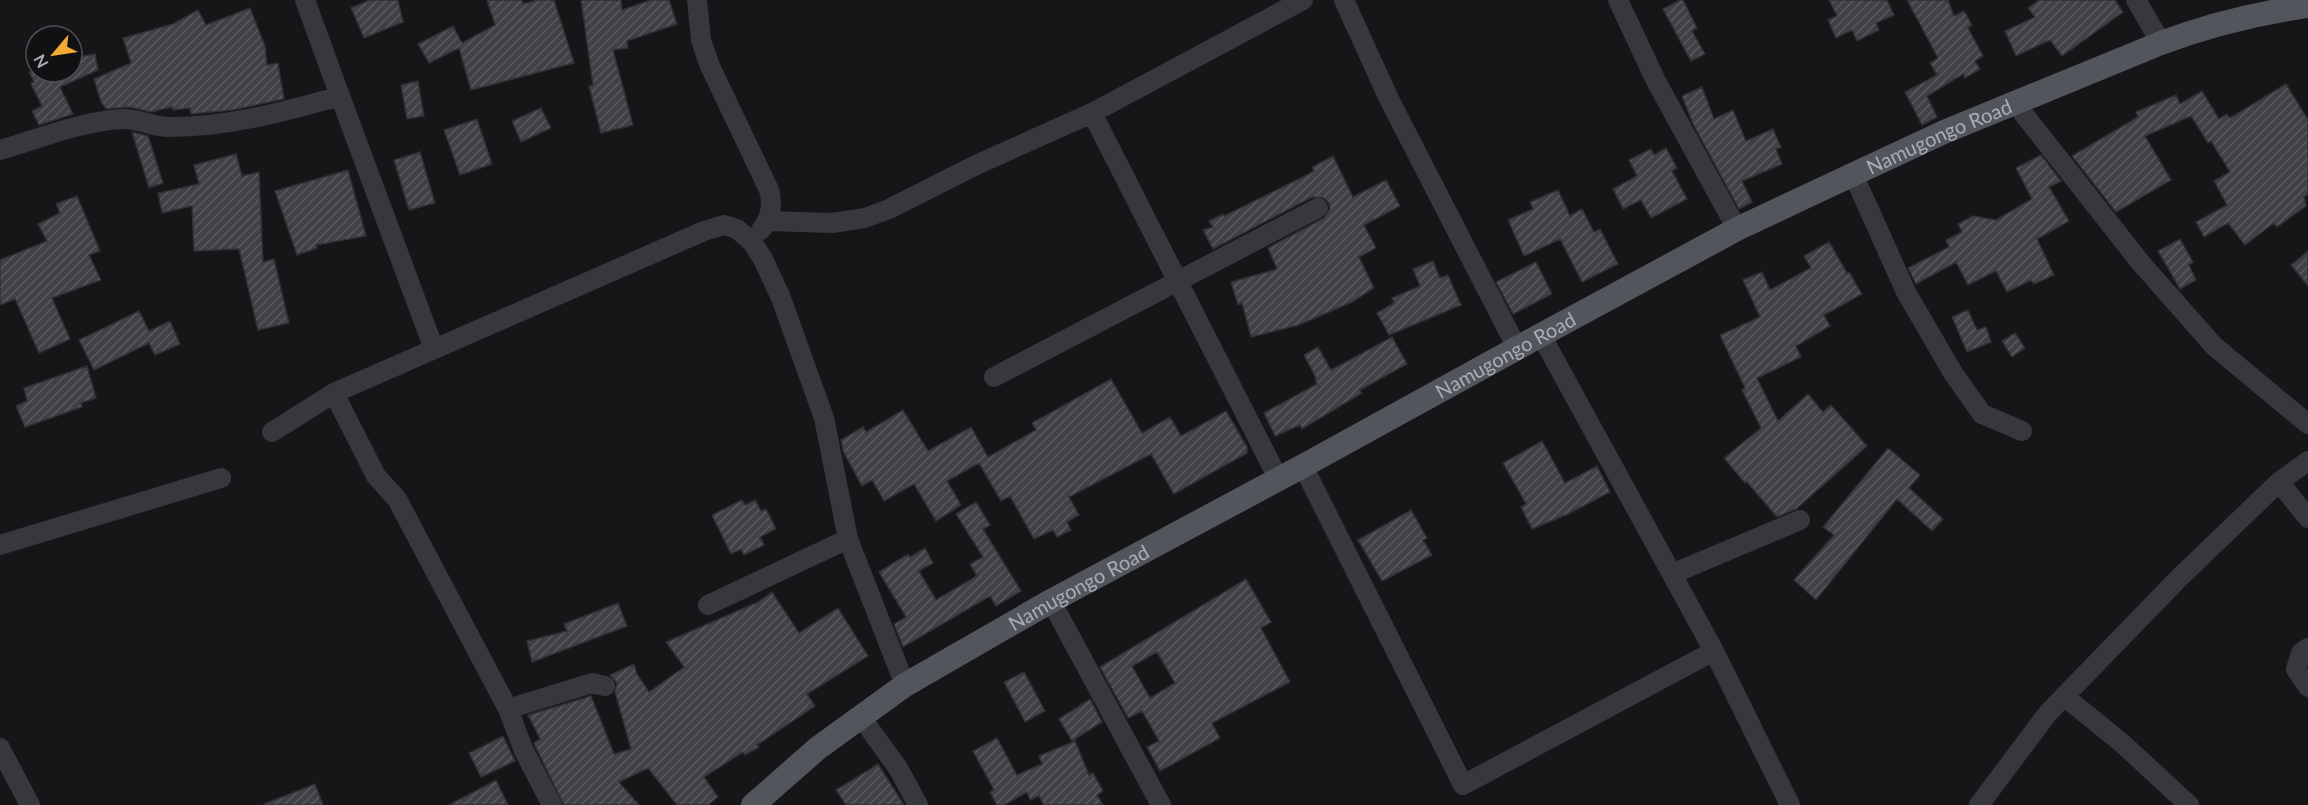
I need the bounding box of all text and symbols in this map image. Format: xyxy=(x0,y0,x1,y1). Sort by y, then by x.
north arrow xyxy=(24,24,84,84)
text: N xyxy=(29,52,52,72)
street label: Namugongo Road xyxy=(1862,94,2015,179)
street label: Namugongo Road xyxy=(1431,307,1580,403)
street label: Namugongo Road xyxy=(1004,539,1153,635)

